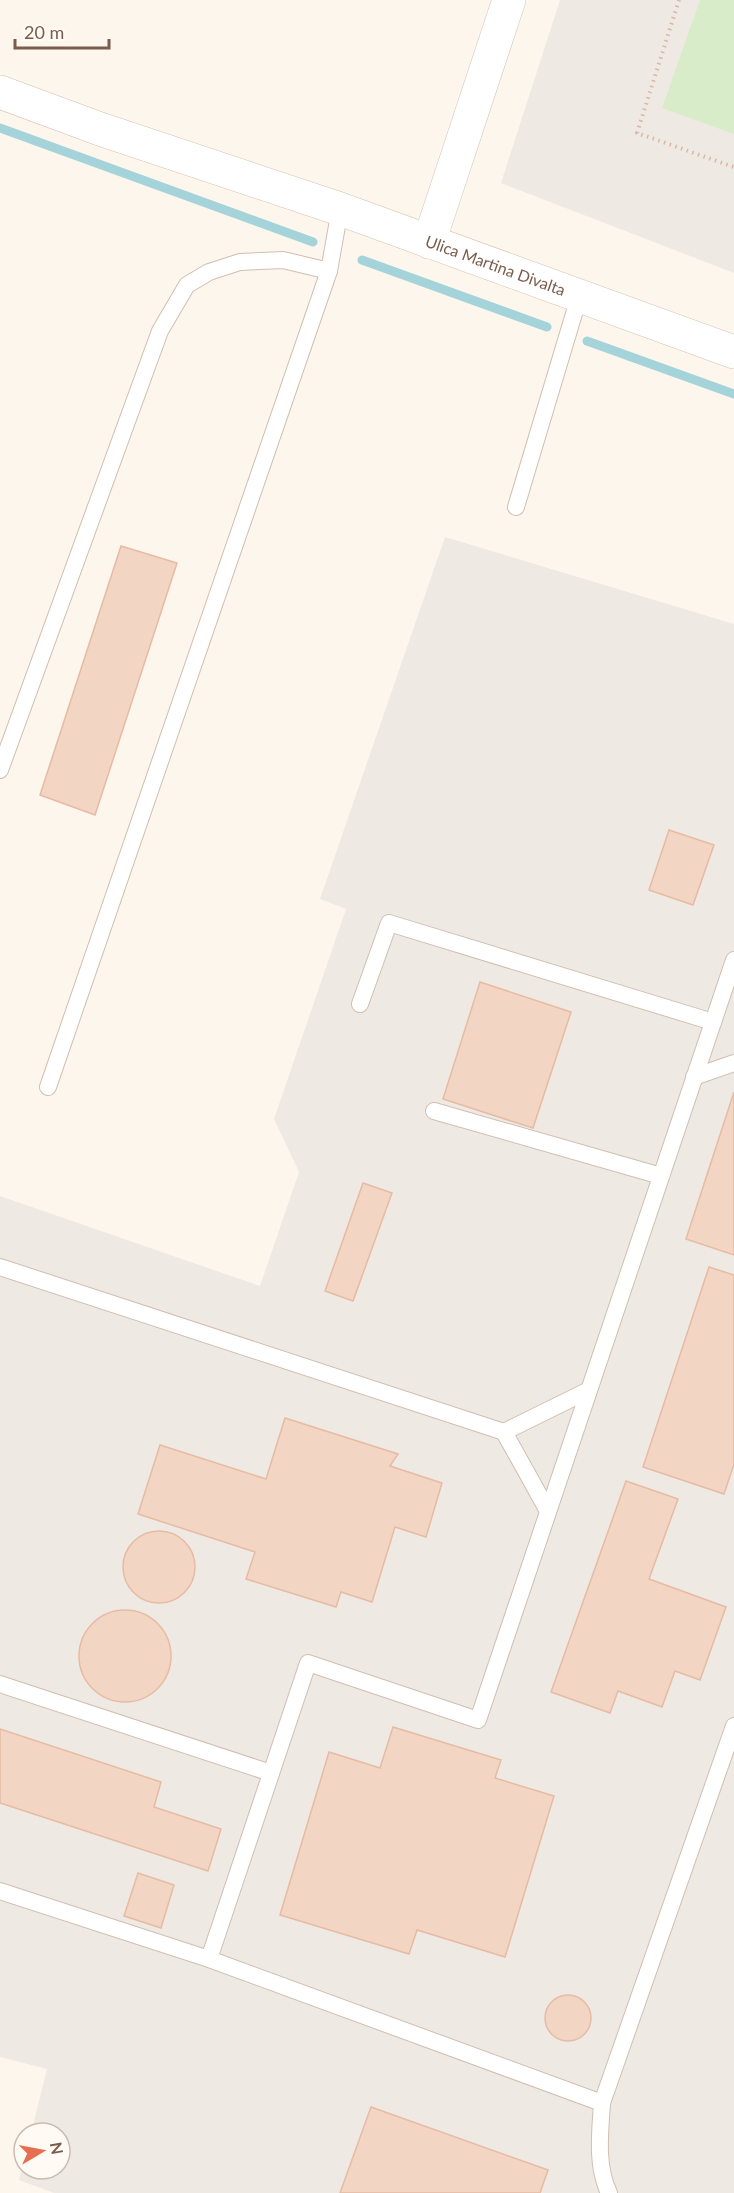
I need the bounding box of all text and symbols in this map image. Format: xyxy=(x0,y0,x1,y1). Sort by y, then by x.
scale bar xyxy=(15,12,110,50)
text: 20 m xyxy=(24,21,64,43)
street label: Ulica Martina Divalta xyxy=(423,231,568,299)
north arrow xyxy=(12,2121,72,2181)
text: N xyxy=(47,2141,68,2156)

